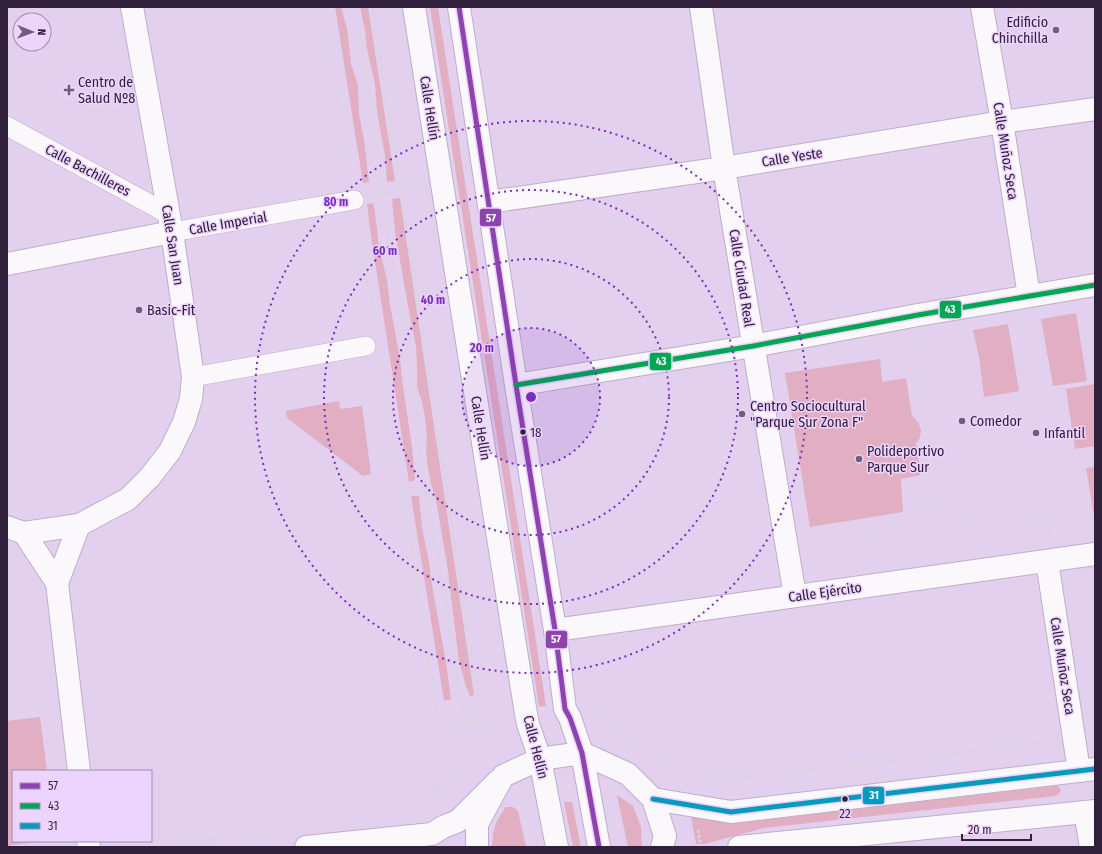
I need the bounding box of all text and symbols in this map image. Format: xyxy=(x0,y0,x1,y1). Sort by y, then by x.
north arrow xyxy=(12,12,52,52)
place label: Edificio Chinchilla xyxy=(992,14,1048,47)
marker: Edificio Chinchilla xyxy=(1051,25,1061,35)
text: N xyxy=(35,29,48,36)
place label: Centro de Salud Nº8 xyxy=(78,74,135,107)
street label: Calle Hellín xyxy=(416,75,443,141)
marker: Centro de Salud Nº8 xyxy=(63,84,75,96)
street label: Calle Muñoz Seca xyxy=(989,101,1022,201)
street label: Calle Bachilleres xyxy=(42,141,133,200)
street label: Calle Yeste xyxy=(760,144,824,171)
text: 80 m xyxy=(324,195,348,209)
street label: Calle San Juan xyxy=(158,204,187,286)
street label: Calle Imperial xyxy=(188,208,269,239)
line badge: 57 xyxy=(479,208,502,227)
text: 57 xyxy=(486,212,496,225)
street label: Calle Ciudad Real xyxy=(725,228,758,329)
text: 60 m xyxy=(373,244,397,258)
text: 40 m xyxy=(421,293,445,307)
line badge: 43 xyxy=(939,300,962,319)
place label: Basic-Fit xyxy=(147,302,196,319)
text: 43 xyxy=(945,303,955,316)
marker: Basic-Fit xyxy=(134,305,144,315)
text: 20 m xyxy=(469,341,494,355)
line badge: 43 xyxy=(649,352,672,371)
text: 43 xyxy=(656,355,666,368)
centre of rings xyxy=(524,390,538,404)
street label: Calle Hellín xyxy=(467,395,494,461)
place label: Centro Sociocultural "Parque Sur Zona F" xyxy=(750,398,866,431)
marker: Centro Sociocultural "Parque Sur Zona F" xyxy=(737,409,747,419)
place label: Comedor xyxy=(970,413,1022,430)
marker: Comedor xyxy=(957,416,967,426)
place label: 18 xyxy=(530,425,542,440)
place label: Infantil xyxy=(1044,425,1085,442)
marker: 18 xyxy=(518,427,528,437)
marker: Infantil xyxy=(1031,428,1041,438)
place label: Polideportivo Parque Sur xyxy=(867,443,944,476)
marker: Polideportivo Parque Sur xyxy=(854,454,864,464)
street label: Calle Ejército xyxy=(787,579,863,606)
street label: Calle Muñoz Seca xyxy=(1046,616,1079,716)
line badge: 57 xyxy=(545,630,568,649)
text: 57 xyxy=(551,633,561,646)
street label: Calle Hellín xyxy=(519,714,552,781)
legend xyxy=(12,770,152,842)
text: 57 xyxy=(48,779,58,793)
line badge: 31 xyxy=(862,786,885,805)
text: 31 xyxy=(868,789,879,802)
marker: 22 xyxy=(840,794,850,804)
text: 43 xyxy=(48,799,59,813)
place label: 22 xyxy=(839,806,851,821)
scale bar xyxy=(962,816,1031,842)
text: 31 xyxy=(48,819,58,833)
text: 20 m xyxy=(968,823,992,837)

